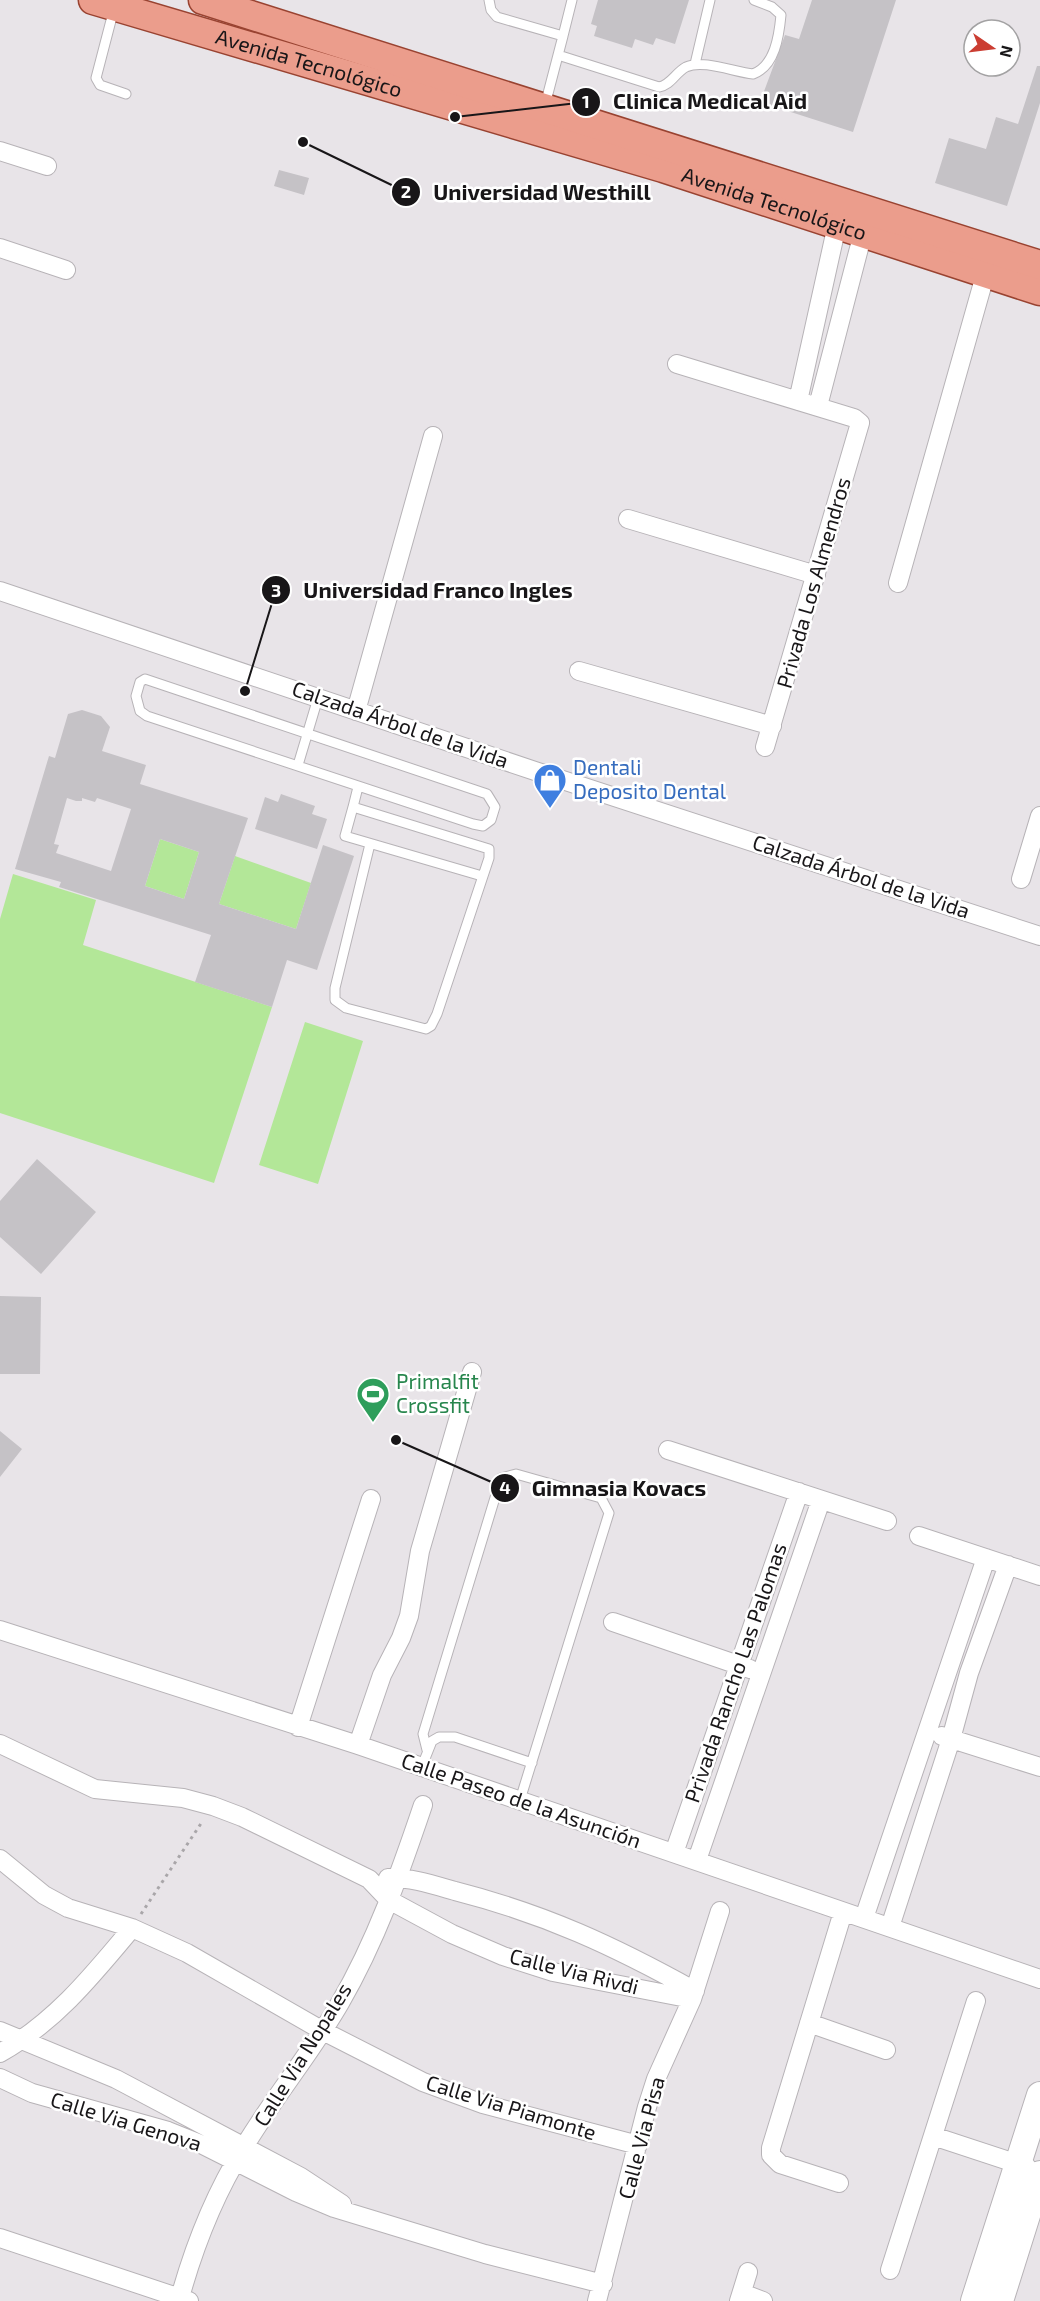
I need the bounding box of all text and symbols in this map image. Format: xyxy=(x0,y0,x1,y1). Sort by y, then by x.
north arrow xyxy=(962,18,1022,78)
street label: Avenida Tecnológico xyxy=(213,23,405,101)
text: N xyxy=(996,44,1018,60)
callout: Clinica Medical Aid xyxy=(571,82,820,122)
text: Clinica Medical Aid xyxy=(613,87,807,113)
text: 1 xyxy=(582,90,590,112)
street label: Avenida Tecnológico xyxy=(679,161,870,245)
callout: Universidad Westhill xyxy=(391,172,663,212)
text: Universidad Westhill xyxy=(433,178,652,204)
text: 2 xyxy=(401,180,411,202)
street label: Privada Los Almendros xyxy=(770,474,855,691)
callout: Universidad Franco Ingles xyxy=(261,570,585,610)
text: Universidad Franco Ingles xyxy=(303,576,573,602)
text: 3 xyxy=(271,579,281,601)
street label: Calzada Árbol de la Vida xyxy=(289,675,512,772)
place label: Dentali Deposito Dental xyxy=(573,754,727,803)
shop icon: Dentali Deposito Dental xyxy=(532,762,568,809)
street label: Calzada Árbol de la Vida xyxy=(750,829,973,923)
place label: Primalfit Crossfit xyxy=(396,1368,479,1417)
sports icon: Primalfit Crossfit xyxy=(355,1376,391,1423)
callout: Gimnasia Kovacs xyxy=(490,1468,718,1508)
text: Gimnasia Kovacs xyxy=(532,1474,706,1500)
text: 4 xyxy=(499,1476,511,1498)
street label: Privada Rancho Las Palomas xyxy=(678,1539,791,1806)
street label: Calle Paseo de la Asunción xyxy=(398,1747,645,1852)
street label: Calle Via Rivdi xyxy=(507,1942,641,1999)
street label: Calle Via Nopales xyxy=(248,1978,356,2130)
street label: Calle Via Piamonte xyxy=(423,2069,600,2144)
street label: Calle Via Pisa xyxy=(612,2074,669,2201)
street label: Calle Via Genova xyxy=(48,2086,205,2155)

